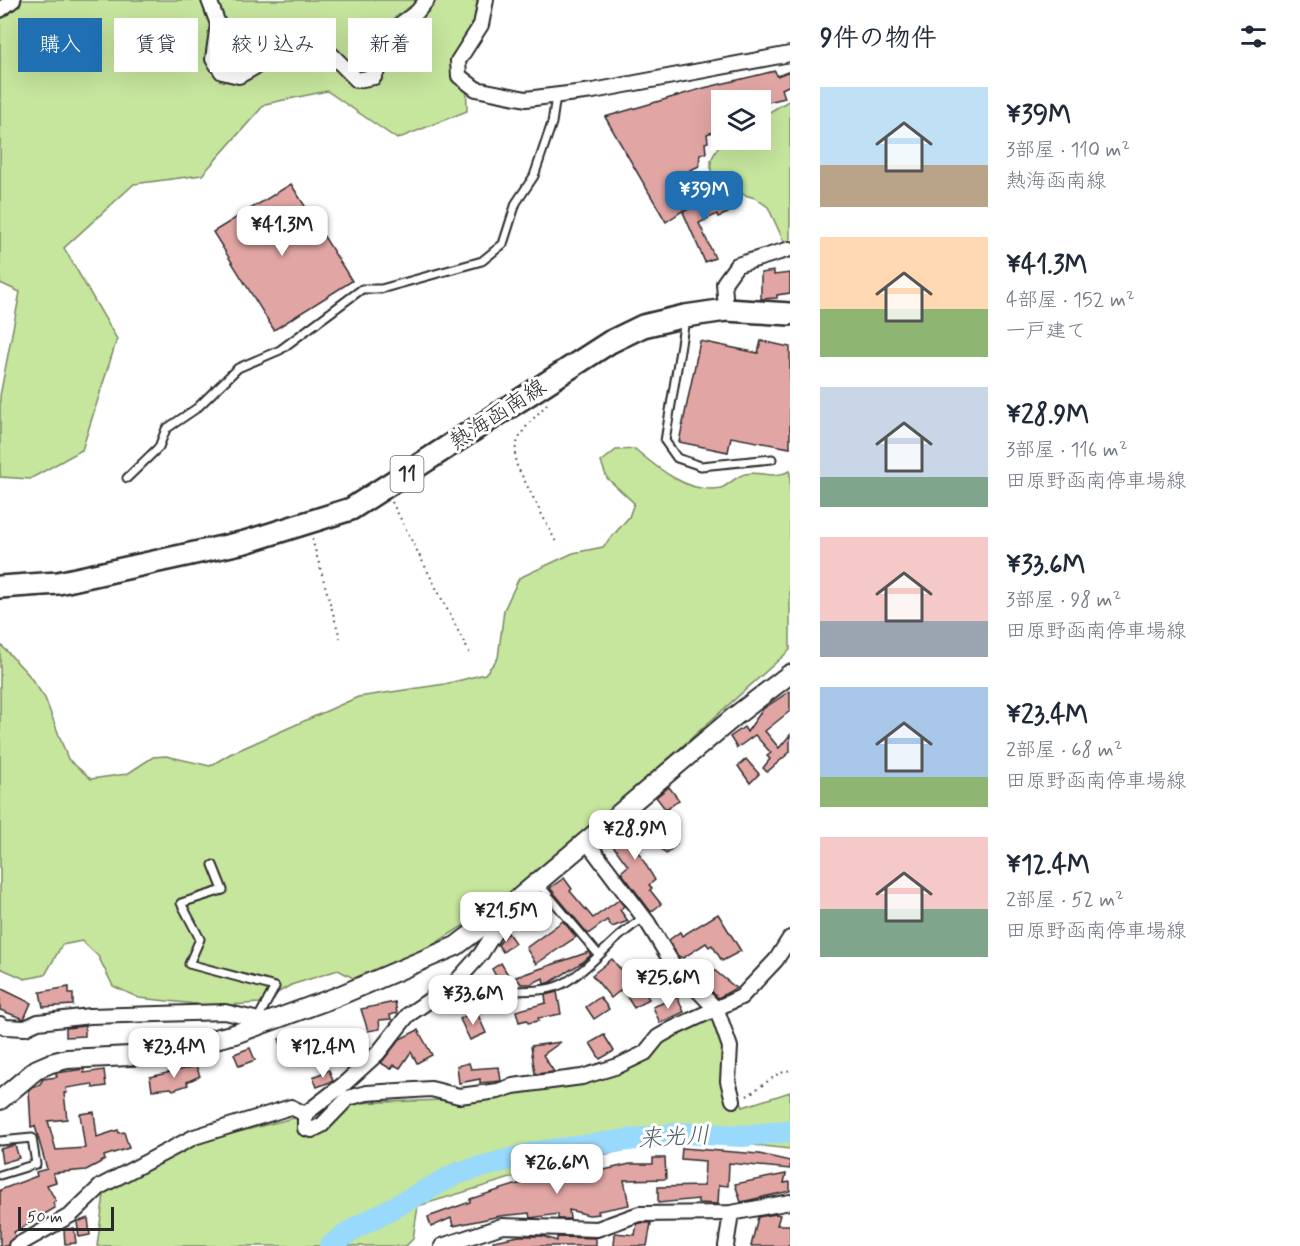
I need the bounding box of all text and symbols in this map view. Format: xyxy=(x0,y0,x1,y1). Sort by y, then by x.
chip: 購入 xyxy=(18,18,102,72)
chip: 賃貸 xyxy=(114,18,198,72)
chip: 絞り込み xyxy=(210,18,336,72)
chip: 新着 xyxy=(348,18,432,72)
icon: filters xyxy=(1237,20,1270,53)
text: 9件の物件 xyxy=(820,22,937,56)
map controls xyxy=(711,90,771,150)
button: layers xyxy=(711,90,771,150)
text: ¥39M xyxy=(1006,99,1071,133)
icon: home xyxy=(868,111,940,183)
text: 3部屋 · 110 m² xyxy=(1006,137,1130,164)
text: 熱海函南線 xyxy=(1006,168,1106,195)
pin: ¥39M xyxy=(668,171,740,222)
text: ¥39M xyxy=(679,177,729,204)
pin: ¥41.3M xyxy=(233,206,331,257)
text: ¥41.3M xyxy=(251,212,313,239)
text: ¥41.3M xyxy=(1006,249,1087,283)
icon: home xyxy=(868,261,940,333)
text: 4部屋 · 152 m² xyxy=(1006,287,1135,314)
text: 一戸建て xyxy=(1006,318,1086,345)
street label: 熱海函南線 xyxy=(444,373,552,457)
text: ¥28.9M xyxy=(1006,399,1089,433)
icon: home xyxy=(868,411,940,483)
text: 3部屋 · 116 m² xyxy=(1006,437,1128,464)
road number: 11 xyxy=(390,456,424,492)
text: 田原野函南停車場線 xyxy=(1006,468,1186,495)
text: ¥33.6M xyxy=(1006,549,1085,583)
icon: home xyxy=(868,561,940,633)
text: 3部屋 · 98 m² xyxy=(1006,587,1121,614)
text: 田原野函南停車場線 xyxy=(1006,618,1186,645)
text: ¥23.4M xyxy=(1006,699,1088,733)
icon: home xyxy=(868,711,940,783)
text: 2部屋 · 68 m² xyxy=(1006,737,1123,764)
text: 田原野函南停車場線 xyxy=(1006,768,1186,795)
pin: ¥28.9M xyxy=(586,810,684,861)
text: ¥28.9M xyxy=(603,816,667,843)
text: ¥12.4M xyxy=(1006,849,1090,883)
icon: home xyxy=(868,861,940,933)
text: 2部屋 · 52 m² xyxy=(1006,887,1124,914)
pin: ¥21.5M xyxy=(457,892,555,943)
text: ¥21.5M xyxy=(474,898,538,925)
text: 田原野函南停車場線 xyxy=(1006,918,1186,945)
pin: ¥25.6M xyxy=(619,959,717,1010)
text: ¥25.6M xyxy=(636,965,700,992)
pin: ¥33.6M xyxy=(424,975,522,1026)
text: ¥33.6M xyxy=(443,981,503,1008)
pin: ¥23.4M xyxy=(125,1028,223,1079)
pin: ¥12.4M xyxy=(274,1028,372,1079)
text: ¥23.4M xyxy=(142,1034,206,1061)
text: ¥12.4M xyxy=(291,1034,355,1061)
water label: 来光川 xyxy=(637,1121,711,1155)
pin: ¥26.6M xyxy=(508,1144,606,1195)
text: ¥26.6M xyxy=(525,1150,589,1177)
scale bar xyxy=(18,1204,114,1232)
text: 50 m xyxy=(27,1207,63,1228)

